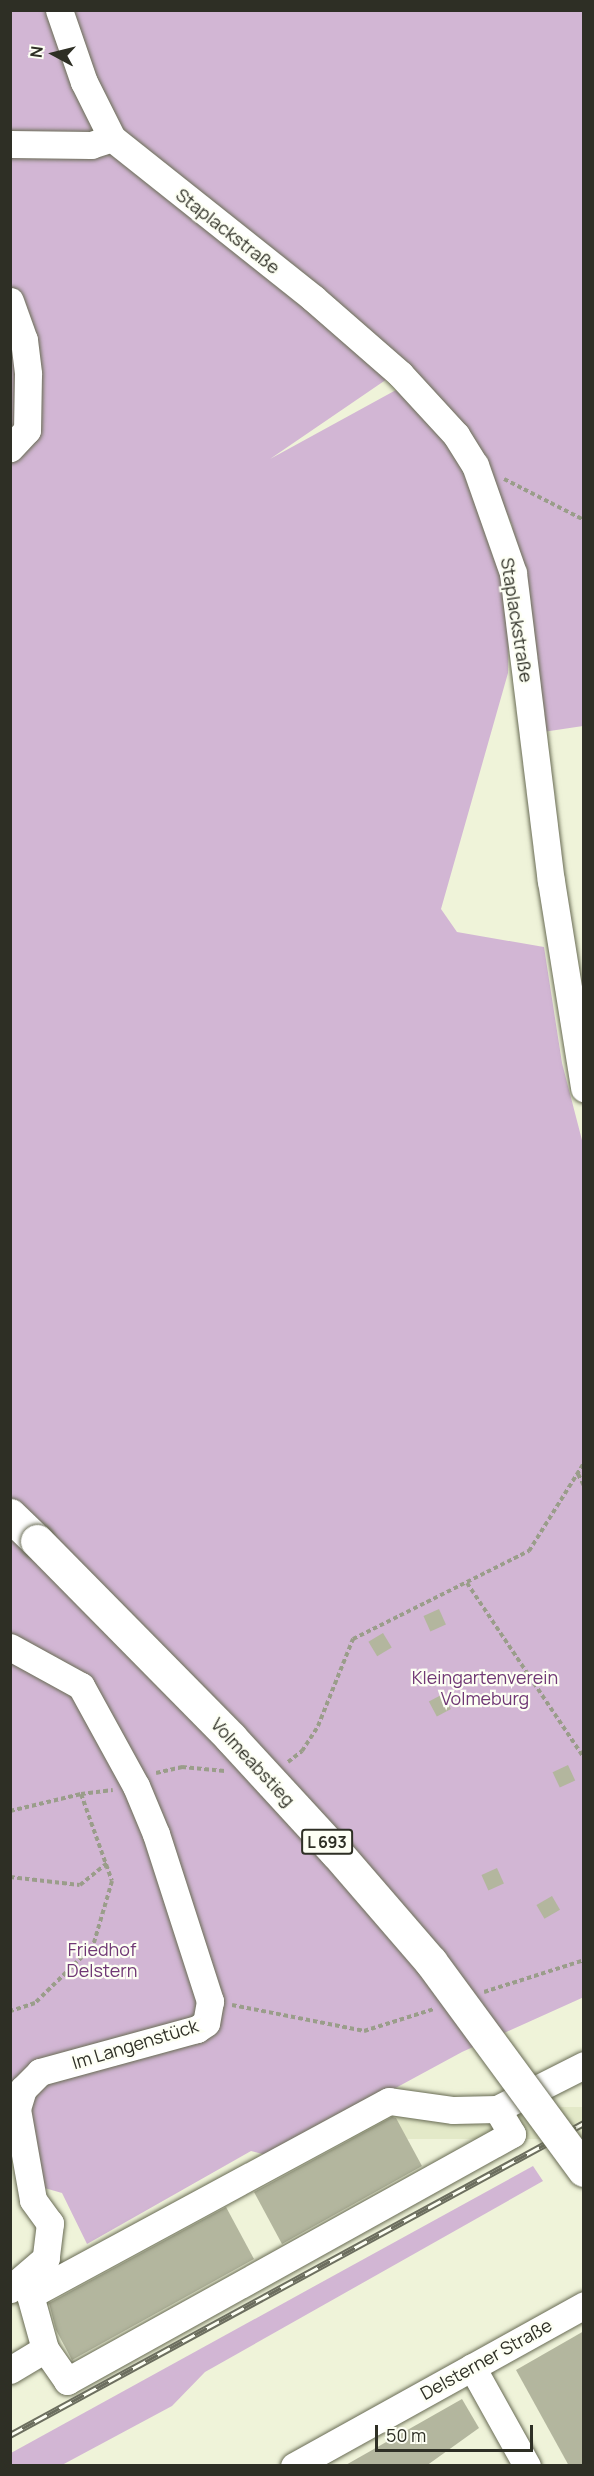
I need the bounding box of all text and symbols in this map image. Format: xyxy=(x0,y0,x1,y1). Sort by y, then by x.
north arrow xyxy=(24,24,84,84)
text: N xyxy=(25,45,48,59)
street label: Staplackstraße xyxy=(172,184,284,278)
street label: Staplackstraße xyxy=(496,556,538,684)
park label: Kleingartenverein Volmeburg xyxy=(412,1667,558,1710)
street label: Volmeabstieg xyxy=(207,1713,299,1811)
road number: L 693 xyxy=(300,1829,354,1855)
park label: Friedhof Delstern xyxy=(67,1939,137,1982)
street label: Im Langenstück xyxy=(69,2015,201,2073)
street label: Delsterner Straße xyxy=(416,2314,556,2404)
scale bar xyxy=(378,2413,536,2451)
text: 50 m xyxy=(386,2423,426,2447)

